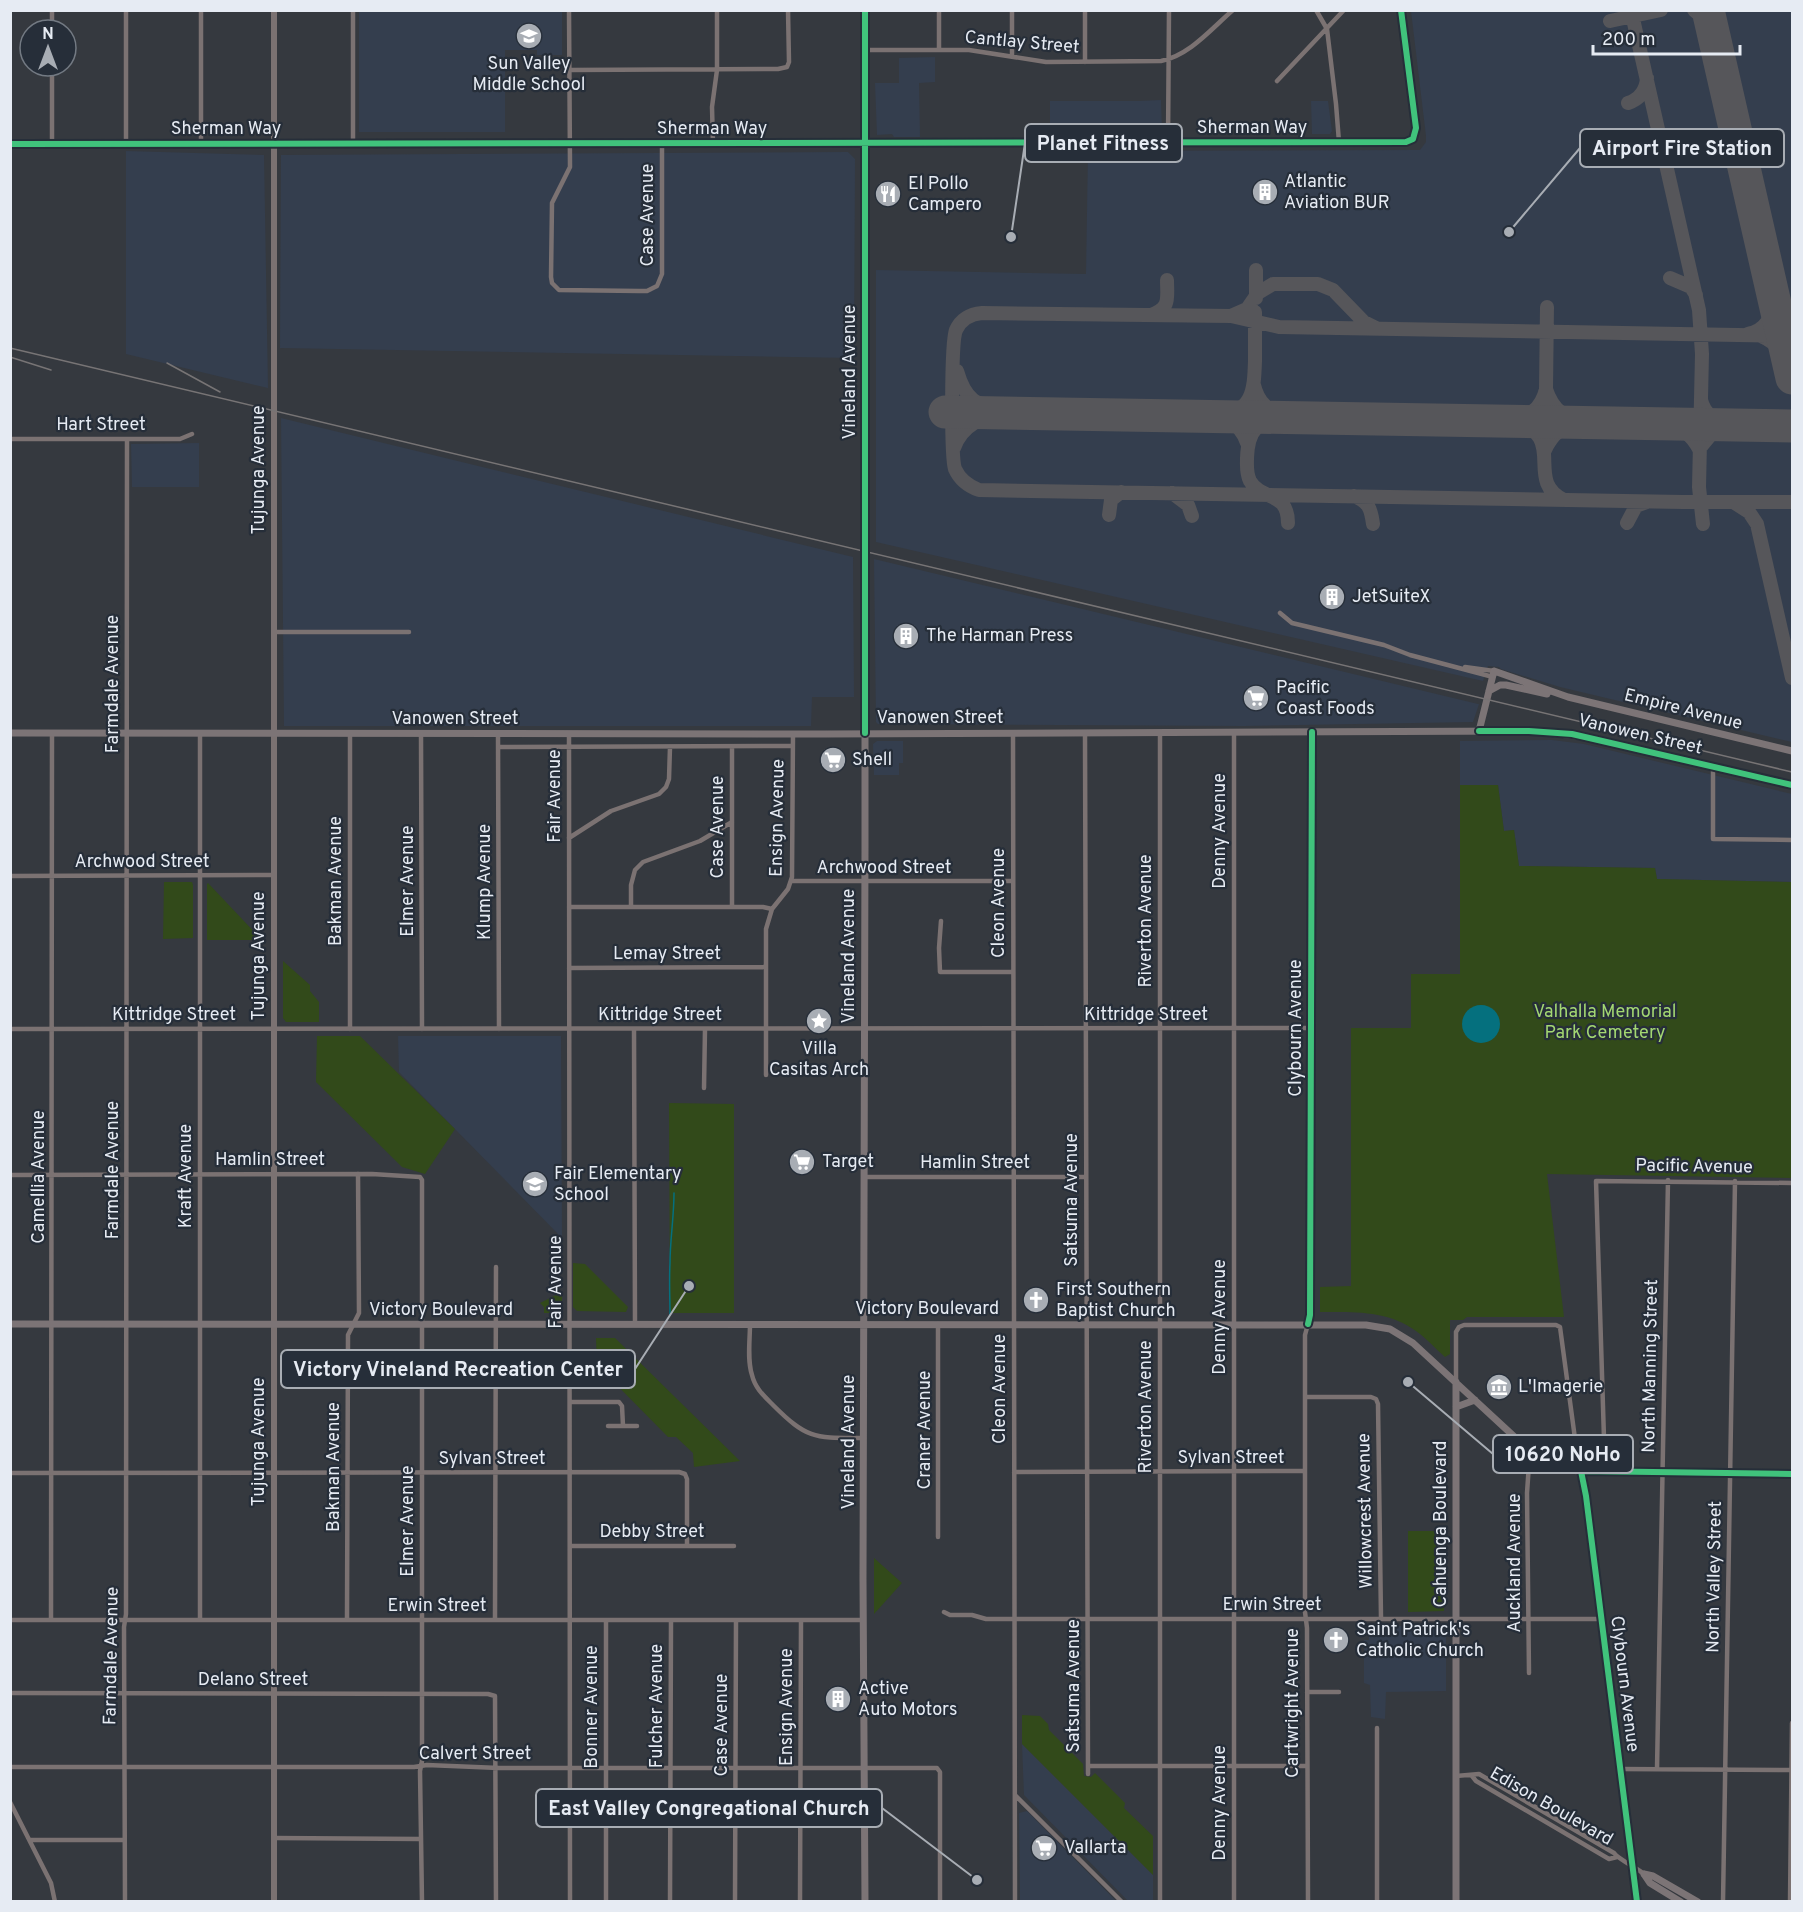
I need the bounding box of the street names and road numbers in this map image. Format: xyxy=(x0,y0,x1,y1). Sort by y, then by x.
street label: Cantlay Street xyxy=(964,27,1080,59)
street label: Sherman Way xyxy=(1197,117,1307,140)
street label: Sherman Way xyxy=(171,118,281,141)
street label: Sherman Way xyxy=(657,118,767,141)
street label: Case Avenue xyxy=(637,164,660,266)
street label: Vineland Avenue xyxy=(839,304,862,440)
street label: Tujunga Avenue xyxy=(248,405,271,535)
street label: Hart Street xyxy=(56,414,146,437)
street label: Farmdale Avenue xyxy=(102,615,125,753)
street label: Empire Avenue xyxy=(1622,684,1744,736)
street label: Vanowen Street xyxy=(877,707,1003,730)
street label: Vanowen Street xyxy=(392,708,518,731)
street label: Vanowen Street xyxy=(1576,710,1704,760)
street label: Fair Avenue xyxy=(544,749,567,843)
street label: Ensign Avenue xyxy=(765,759,791,877)
street label: Denny Avenue xyxy=(1209,773,1232,889)
street label: Case Avenue xyxy=(707,776,730,878)
street label: Bakman Avenue xyxy=(325,816,348,946)
street label: Klump Avenue xyxy=(474,824,497,940)
street label: Elmer Avenue xyxy=(397,825,420,937)
street label: Cleon Avenue xyxy=(988,848,1011,958)
street label: Archwood Street xyxy=(75,851,209,874)
street label: Riverton Avenue xyxy=(1135,854,1158,988)
street label: Archwood Street xyxy=(817,857,951,880)
street label: Vineland Avenue xyxy=(838,888,861,1024)
street label: Tujunga Avenue xyxy=(248,891,271,1021)
street label: Lemay Street xyxy=(613,943,721,966)
street label: Clybourn Avenue xyxy=(1285,959,1308,1097)
street label: Kittridge Street xyxy=(112,1004,236,1027)
street label: Kittridge Street xyxy=(598,1004,722,1027)
street label: Kittridge Street xyxy=(1084,1004,1208,1027)
street label: Farmdale Avenue xyxy=(102,1101,125,1239)
street label: Camellia Avenue xyxy=(28,1110,51,1244)
street label: Kraft Avenue xyxy=(175,1124,198,1228)
street label: Satsuma Avenue xyxy=(1061,1133,1084,1267)
street label: Hamlin Street xyxy=(215,1149,325,1172)
street label: Hamlin Street xyxy=(920,1152,1030,1175)
street label: Pacific Avenue xyxy=(1635,1154,1753,1180)
street label: Fair Avenue xyxy=(545,1235,568,1329)
street label: Denny Avenue xyxy=(1209,1259,1232,1375)
street label: North Manning Street xyxy=(1638,1279,1664,1453)
street label: Victory Boulevard xyxy=(855,1298,999,1321)
street label: Victory Boulevard xyxy=(369,1299,513,1322)
street label: Cleon Avenue xyxy=(989,1334,1012,1444)
street label: Riverton Avenue xyxy=(1135,1340,1158,1474)
street label: Craner Avenue xyxy=(914,1371,937,1489)
street label: Vineland Avenue xyxy=(838,1374,861,1510)
street label: Tujunga Avenue xyxy=(248,1377,271,1507)
street label: Bakman Avenue xyxy=(323,1402,346,1532)
street label: Willowcrest Avenue xyxy=(1353,1433,1379,1589)
street label: Cahuenga Boulevard xyxy=(1430,1441,1453,1607)
street label: Sylvan Street xyxy=(1177,1447,1285,1470)
street label: Sylvan Street xyxy=(438,1448,546,1471)
street label: Elmer Avenue xyxy=(397,1465,420,1577)
street label: Auckland Avenue xyxy=(1504,1493,1527,1633)
street label: North Valley Street xyxy=(1702,1501,1728,1653)
street label: Debby Street xyxy=(599,1521,705,1544)
street label: Farmdale Avenue xyxy=(99,1587,125,1725)
street label: Erwin Street xyxy=(1222,1594,1322,1617)
street label: Erwin Street xyxy=(387,1595,487,1618)
street label: Clybourn Avenue xyxy=(1604,1614,1644,1754)
street label: Satsuma Avenue xyxy=(1063,1619,1086,1753)
street label: Cartwright Avenue xyxy=(1282,1628,1305,1778)
street label: Fulcher Avenue xyxy=(646,1644,669,1768)
street label: Bonner Avenue xyxy=(581,1645,604,1769)
street label: Ensign Avenue xyxy=(776,1648,799,1766)
street label: Delano Street xyxy=(198,1669,308,1692)
street label: Case Avenue xyxy=(711,1674,734,1776)
street label: Calvert Street xyxy=(419,1743,531,1766)
street label: Denny Avenue xyxy=(1209,1745,1232,1861)
street label: Edison Boulevard xyxy=(1485,1762,1617,1852)

